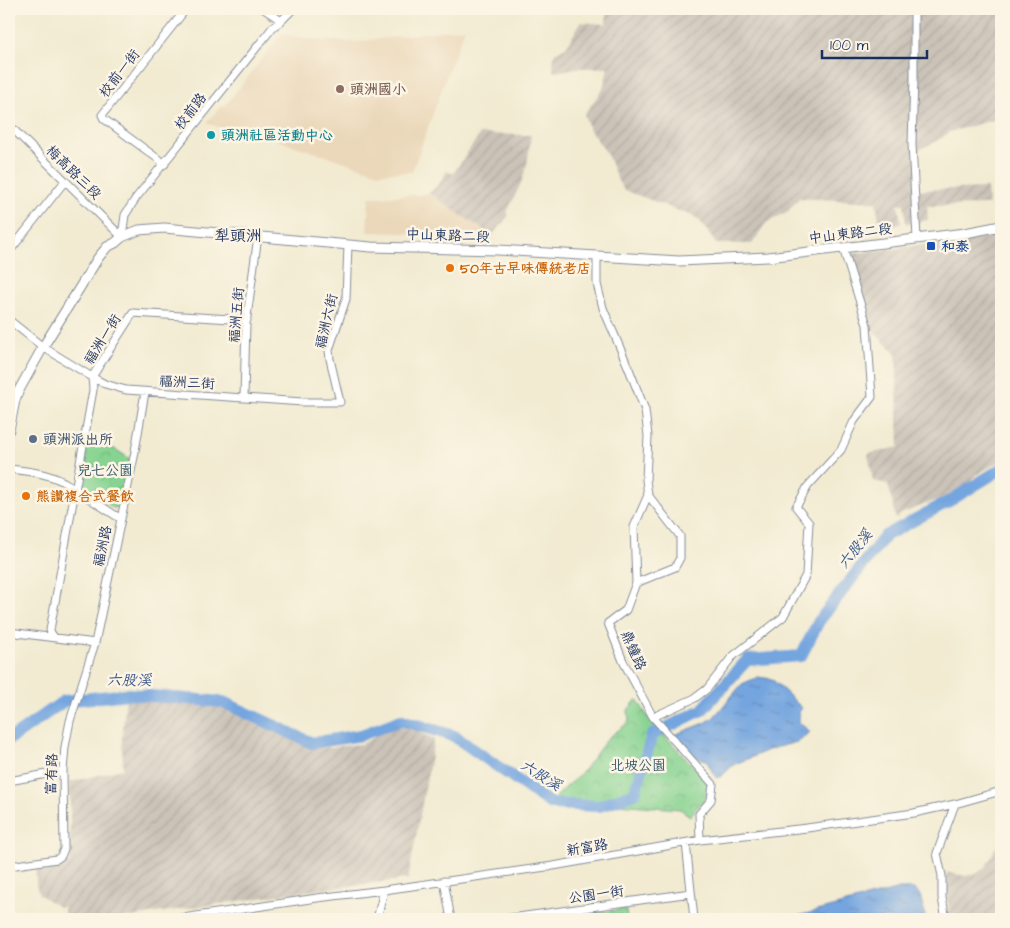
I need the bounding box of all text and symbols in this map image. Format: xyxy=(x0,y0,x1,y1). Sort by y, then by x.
scale bar xyxy=(822,28,928,60)
text: 100 m xyxy=(830,35,869,56)
street label: 校前一街 xyxy=(95,45,145,102)
place label: 頭洲國小 xyxy=(350,80,406,100)
marker: 頭洲國小 xyxy=(334,83,346,95)
street label: 校前路 xyxy=(170,89,212,134)
place label: 頭洲社區活動中心 xyxy=(221,126,333,146)
marker: 頭洲社區活動中心 xyxy=(205,129,217,141)
street label: 梅高路三段 xyxy=(41,141,105,204)
street label: 中山東路二段 xyxy=(807,219,893,249)
district label: 犁頭洲 xyxy=(214,225,262,247)
street label: 中山東路二段 xyxy=(406,225,490,247)
place label: 和泰 xyxy=(941,237,969,257)
marker: 和泰 xyxy=(925,240,937,252)
place label: 50年古早味傳統老店 xyxy=(460,259,591,279)
marker: 50年古早味傳統老店 xyxy=(444,262,456,274)
street label: 福洲五街 xyxy=(225,286,249,344)
street label: 福洲六街 xyxy=(311,292,343,351)
street label: 福洲一街 xyxy=(80,310,126,369)
street label: 福洲三街 xyxy=(158,372,215,394)
place label: 頭洲派出所 xyxy=(43,430,113,450)
marker: 頭洲派出所 xyxy=(27,433,39,445)
park label: 兒七公園 xyxy=(77,461,133,481)
place label: 熊讚複合式餐飲 xyxy=(36,487,134,507)
marker: 熊讚複合式餐飲 xyxy=(20,490,32,502)
street label: 福洲路 xyxy=(89,524,117,569)
water label: 六股溪 xyxy=(833,524,878,574)
street label: 鼎鐘路 xyxy=(615,627,651,674)
water label: 六股溪 xyxy=(106,670,152,691)
street label: 富有路 xyxy=(41,753,63,795)
water label: 六股溪 xyxy=(516,755,566,797)
park label: 北坡公園 xyxy=(610,756,666,776)
street label: 新富路 xyxy=(565,834,610,861)
street label: 公園一街 xyxy=(567,881,625,909)

